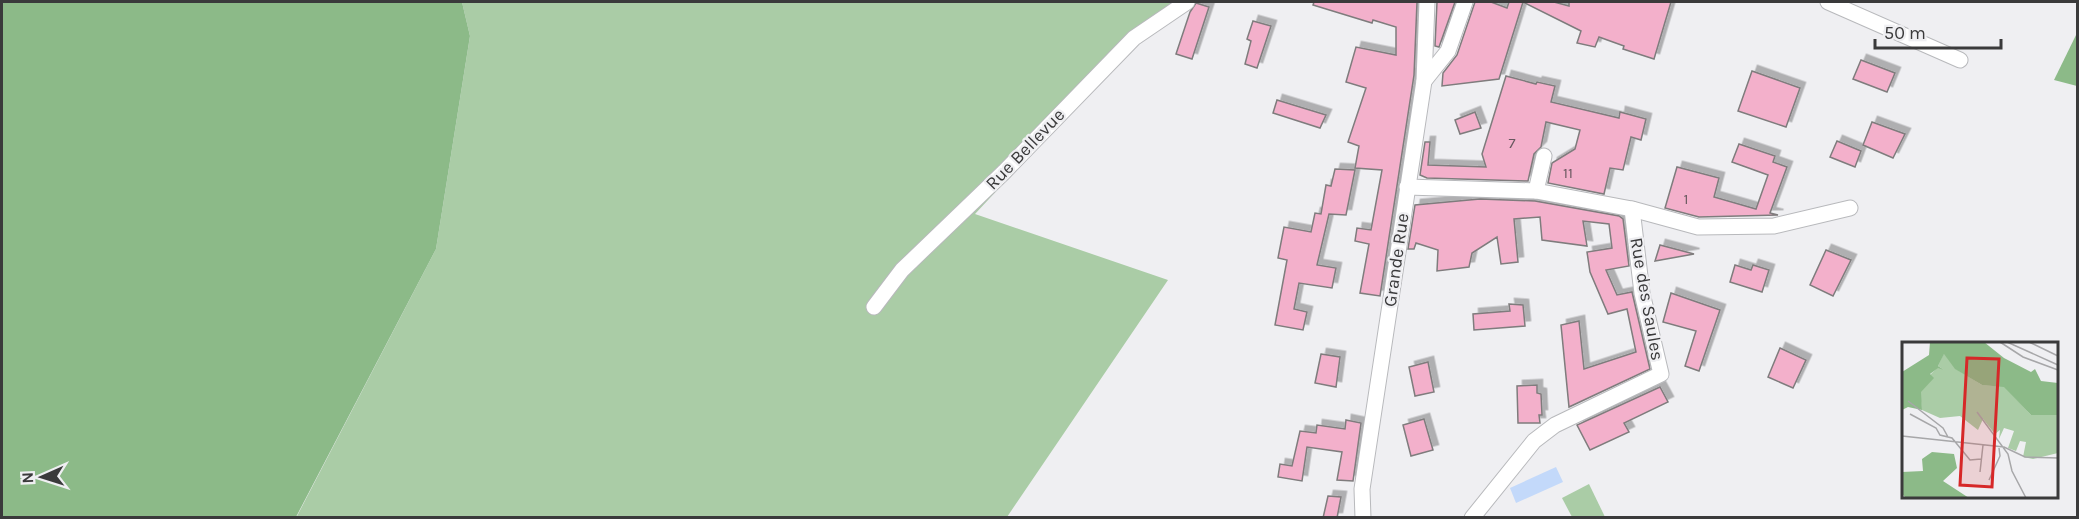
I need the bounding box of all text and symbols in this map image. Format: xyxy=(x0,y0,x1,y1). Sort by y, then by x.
scale bar xyxy=(1875,12,2001,50)
text: 50 m xyxy=(1884,22,1926,44)
street label: Rue Bellevue xyxy=(981,104,1069,194)
house number: 7 xyxy=(1508,134,1516,152)
house number: 11 xyxy=(1563,164,1573,182)
house number: 1 xyxy=(1684,190,1688,208)
street label: Grande Rue xyxy=(1379,212,1413,308)
street label: Rue des Saules xyxy=(1625,236,1669,362)
inset map xyxy=(1902,342,2058,498)
north arrow xyxy=(12,447,72,507)
text: N xyxy=(18,472,37,484)

